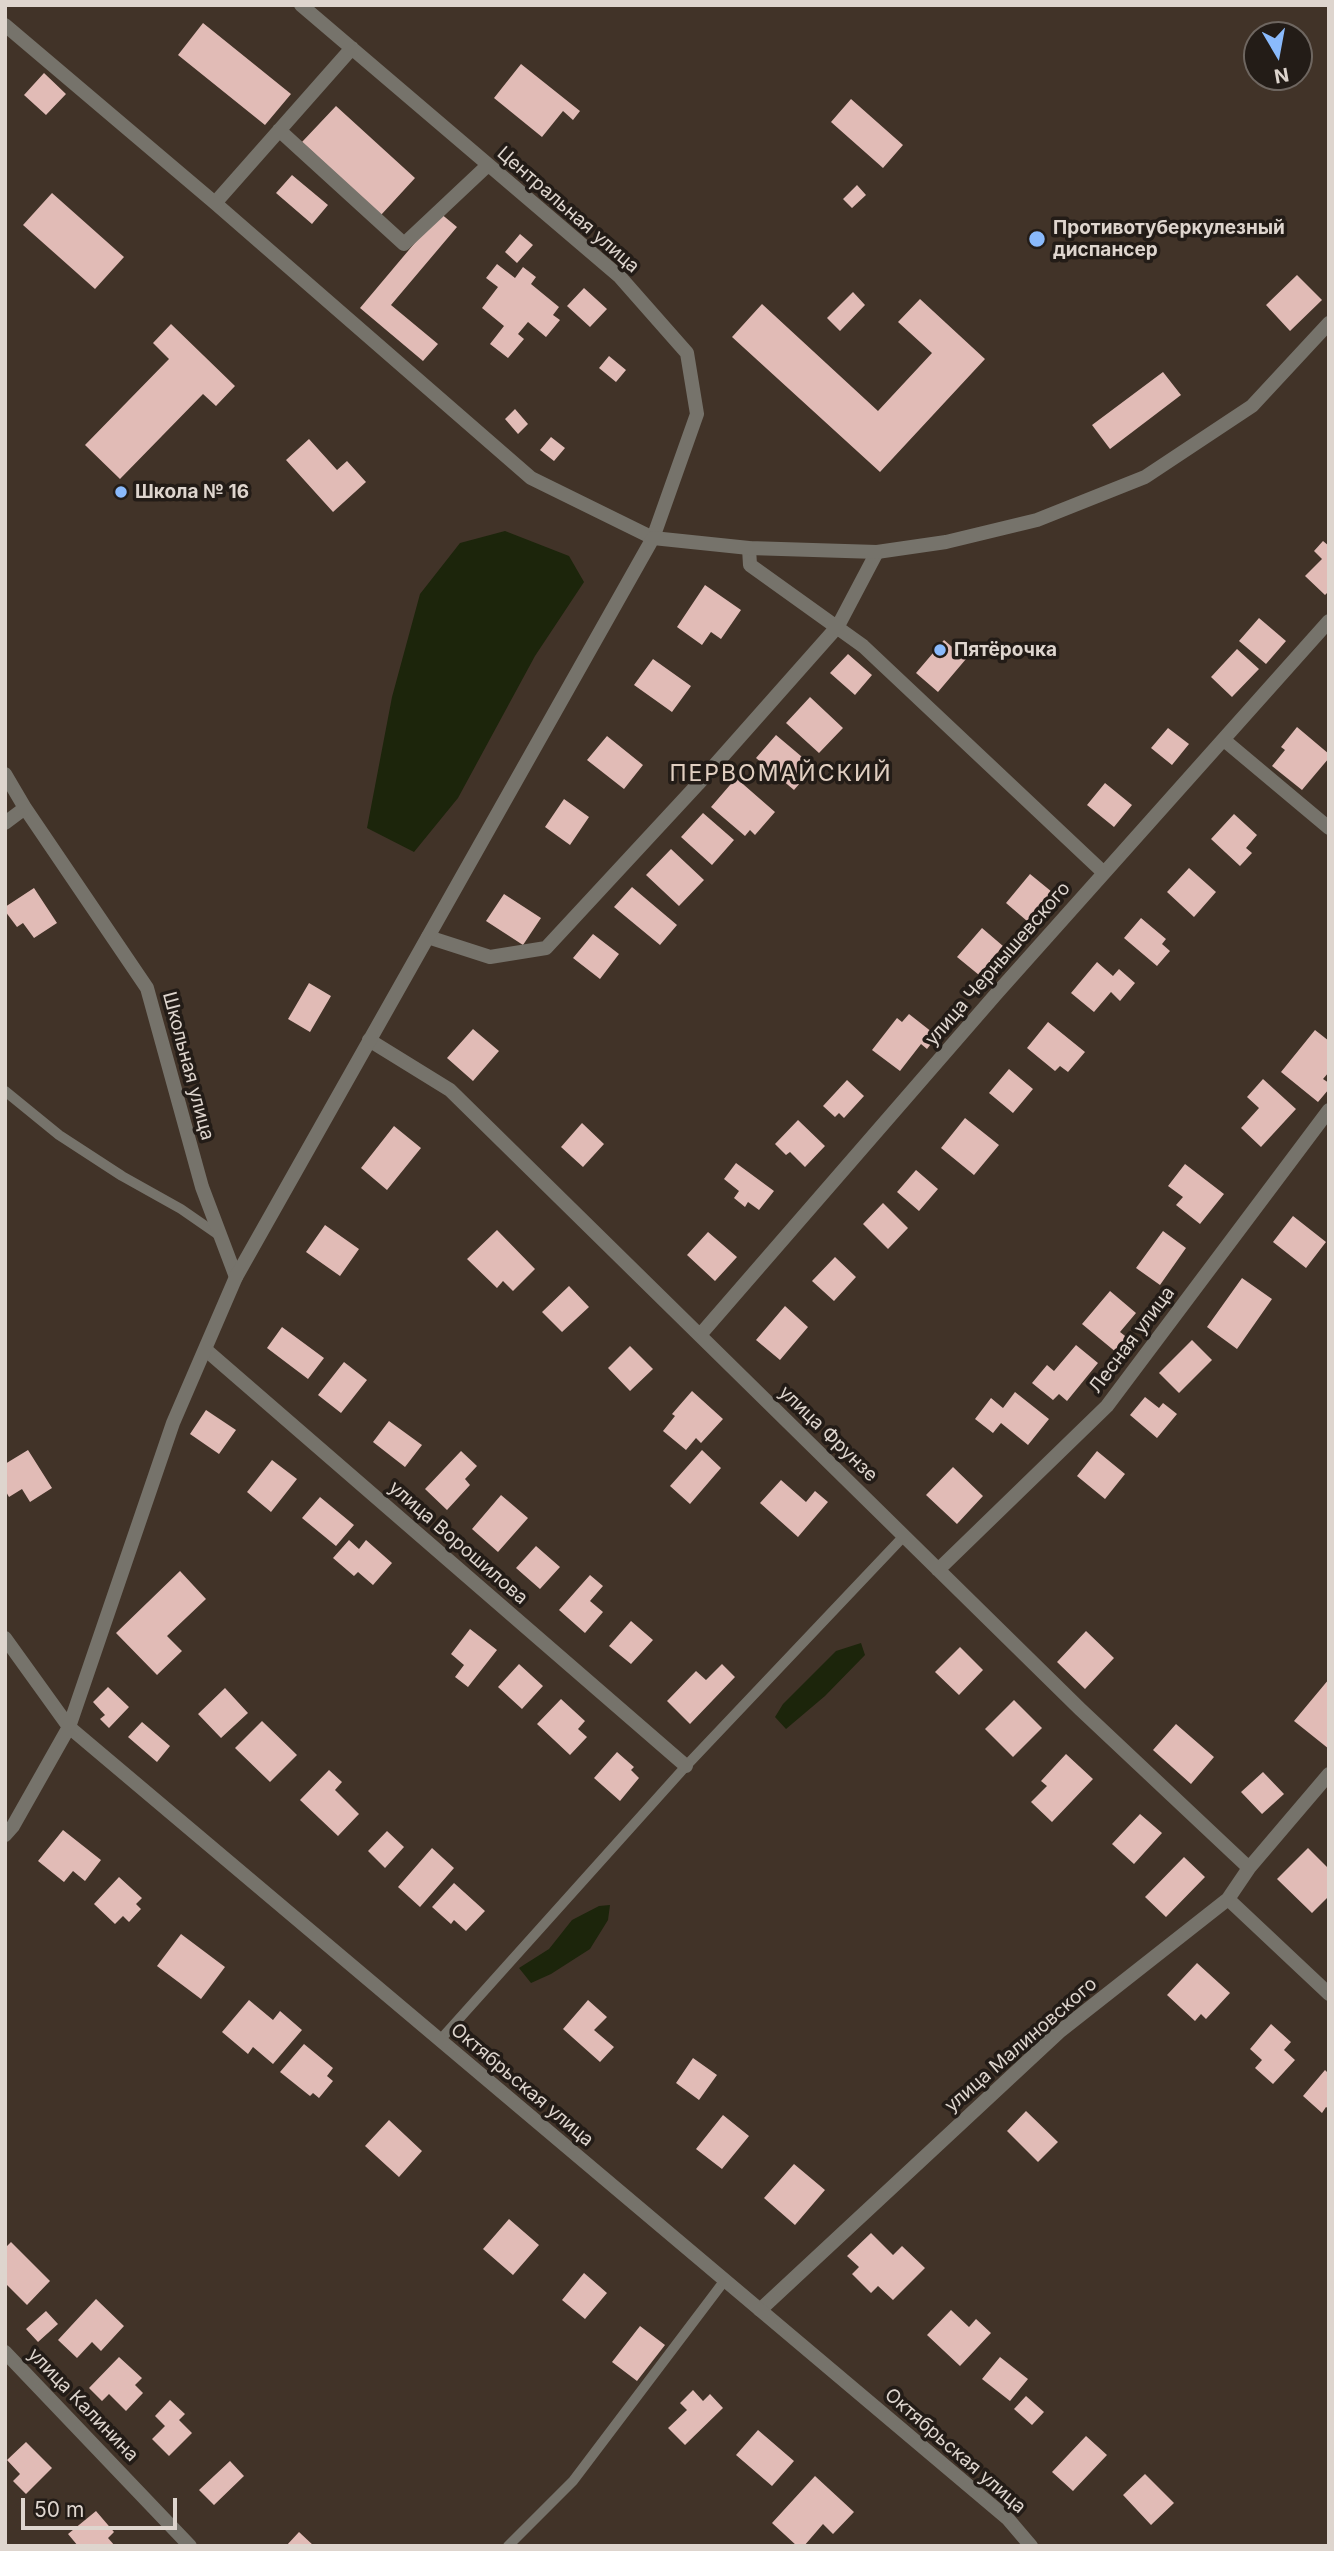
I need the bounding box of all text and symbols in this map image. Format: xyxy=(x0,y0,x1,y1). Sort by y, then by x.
north arrow xyxy=(1243,21,1313,91)
text: N xyxy=(1272,63,1291,88)
street label: Центральная улица xyxy=(492,142,644,278)
place label: Противотуберкулезный диспансер xyxy=(1053,217,1285,261)
marker: Противотуберкулезный диспансер xyxy=(1027,229,1047,249)
place label: Школа № 16 xyxy=(135,481,249,503)
marker: Школа № 16 xyxy=(113,484,129,500)
place label: Пятёрочка xyxy=(954,639,1057,661)
marker: Пятёрочка xyxy=(932,642,948,658)
district label: ПЕРВОМАЙСКИЙ xyxy=(671,760,891,788)
street label: улица Чернышевского xyxy=(921,877,1075,1051)
street label: Школьная улица xyxy=(157,989,219,1143)
street label: Лесная улица xyxy=(1084,1282,1180,1398)
street label: улица Фрунзе xyxy=(774,1381,882,1487)
street label: улица Ворошилова xyxy=(384,1476,532,1610)
street label: улица Малиновского xyxy=(940,1973,1102,2117)
street label: Октябрьская улица xyxy=(446,2019,598,2151)
street label: улица Калинина xyxy=(23,2343,143,2467)
street label: Октябрьская улица xyxy=(880,2384,1030,2518)
scale bar xyxy=(24,2484,180,2528)
text: 50 m xyxy=(34,2497,84,2522)

